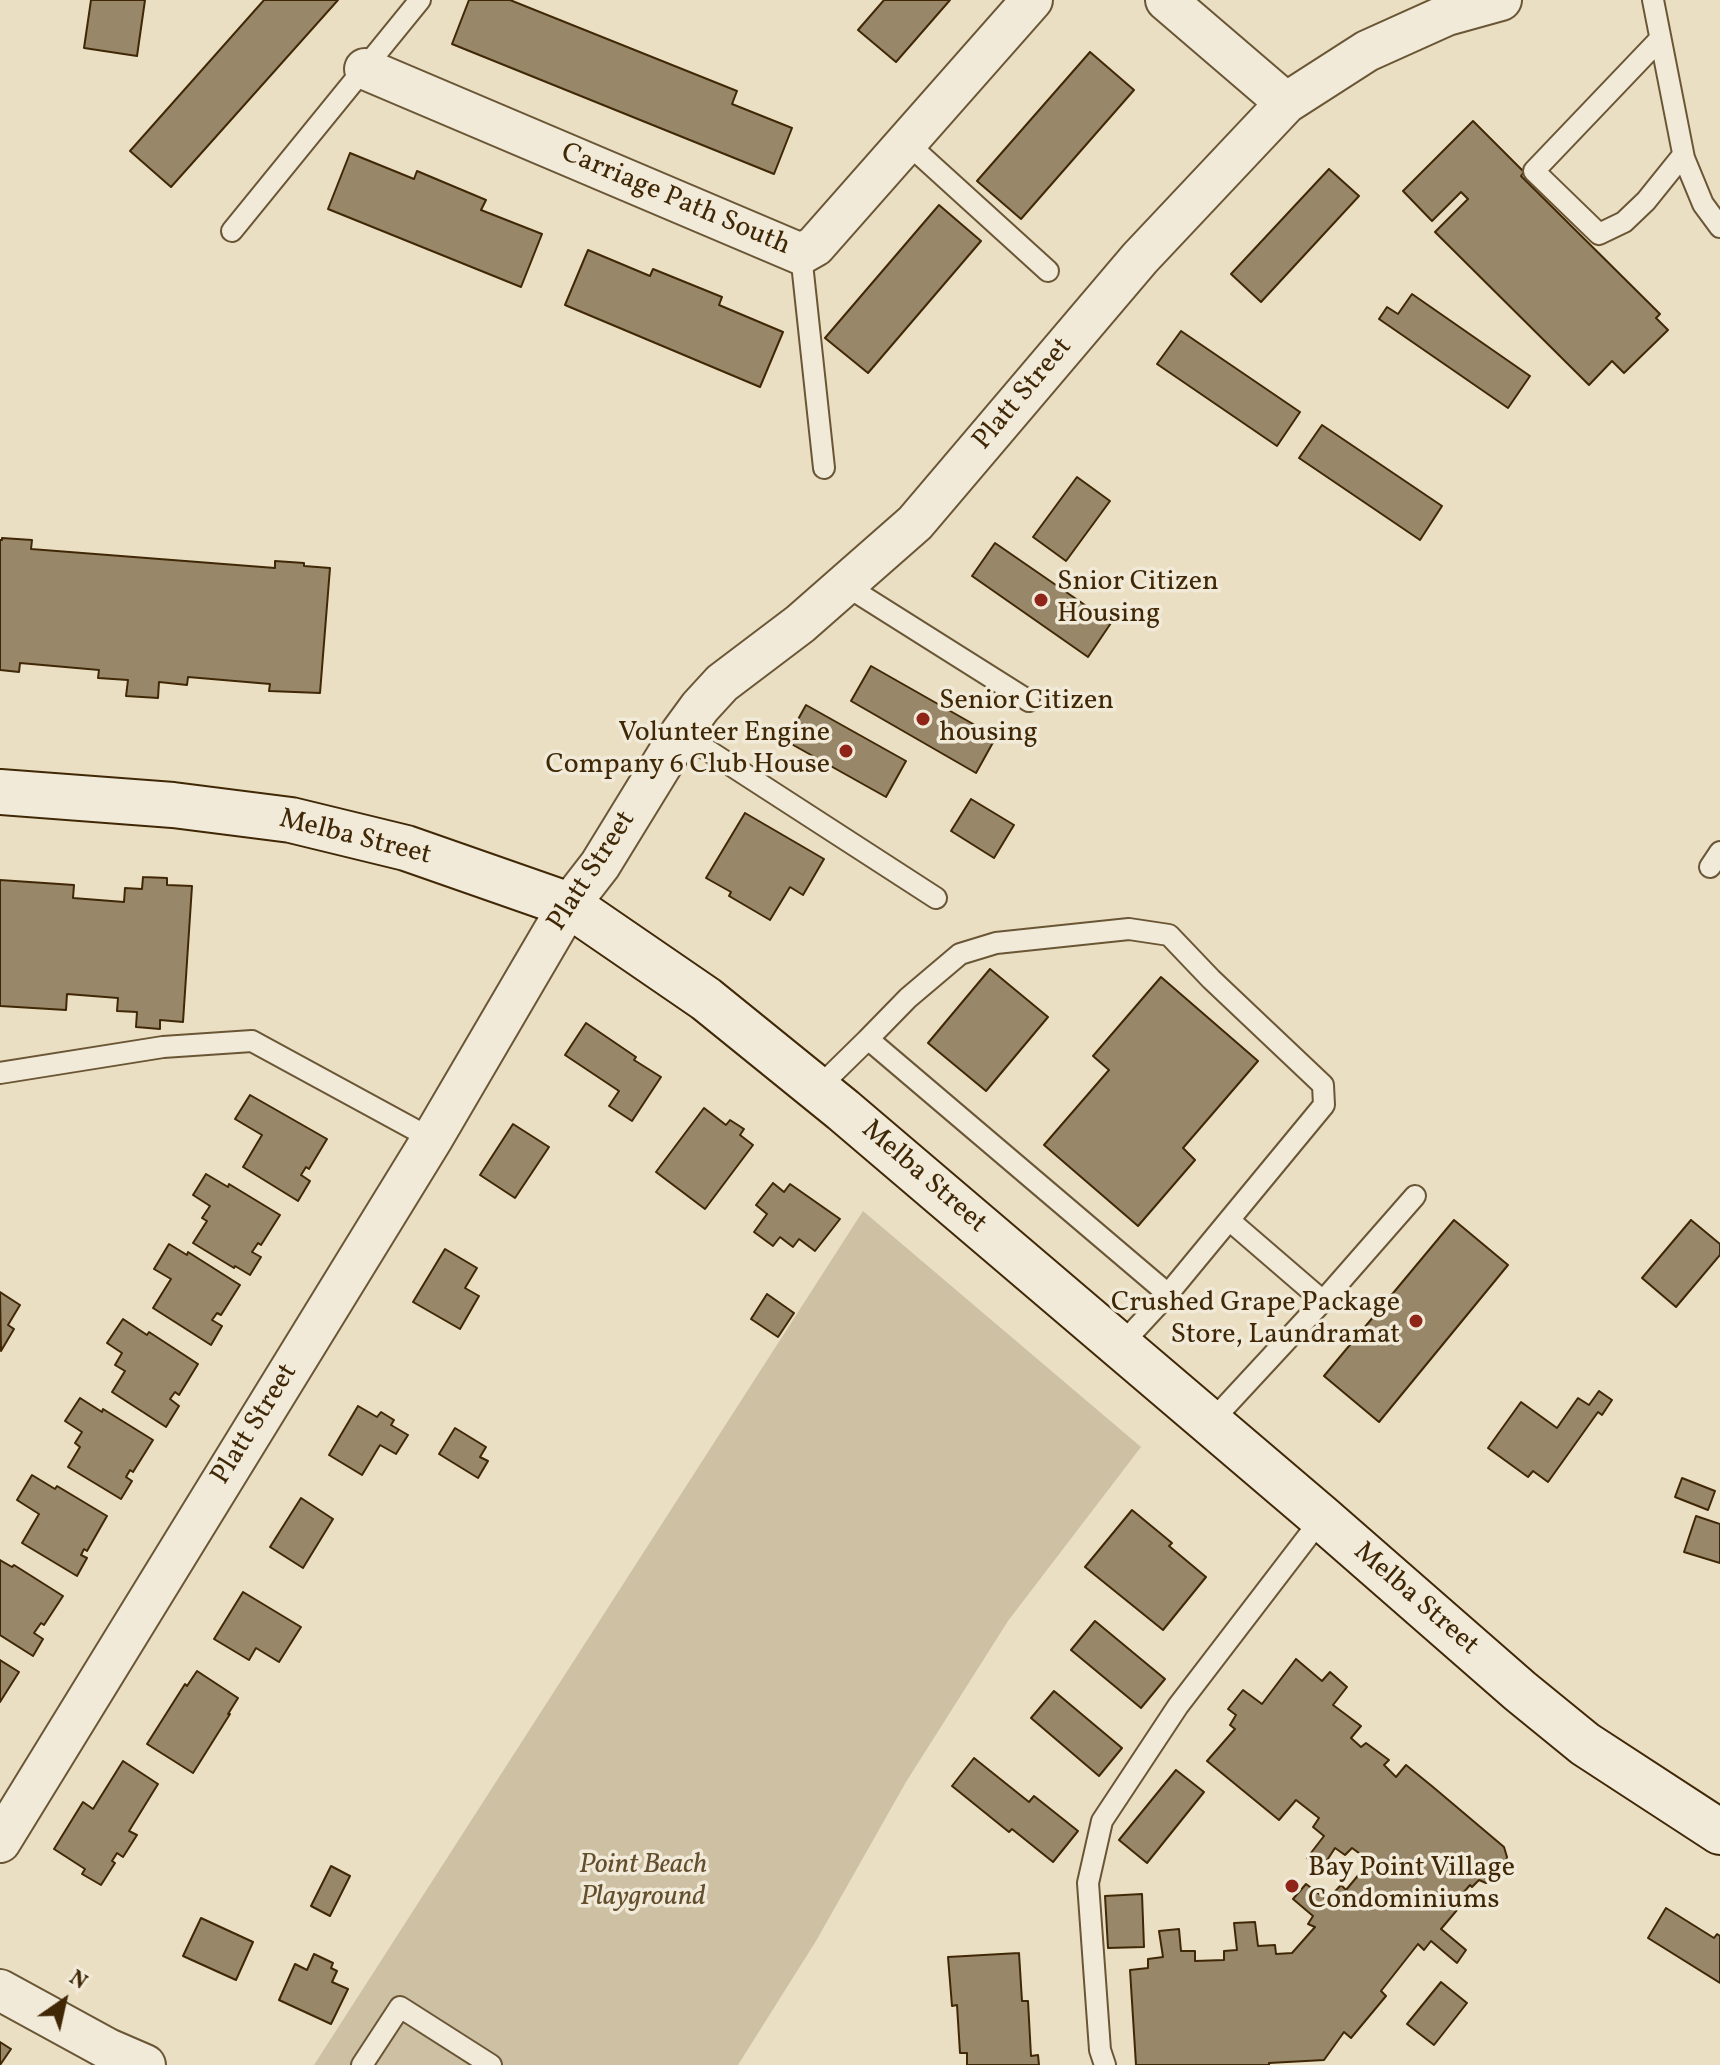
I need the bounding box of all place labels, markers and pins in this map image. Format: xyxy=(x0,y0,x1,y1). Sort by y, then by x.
place label: Snior Citizen Housing xyxy=(1057,567,1219,633)
marker: Snior Citizen Housing xyxy=(1032,591,1050,609)
place label: Senior Citizen housing xyxy=(939,686,1114,752)
marker: Senior Citizen housing xyxy=(914,710,932,728)
place label: Volunteer Engine Company 6 Club House xyxy=(546,718,830,784)
marker: Volunteer Engine Company 6 Club House xyxy=(837,742,855,760)
place label: Crushed Grape Package Store, Laundramat xyxy=(1111,1288,1400,1354)
marker: Crushed Grape Package Store, Laundramat xyxy=(1407,1312,1425,1330)
place label: Bay Point Village Condominiums xyxy=(1308,1853,1515,1919)
marker: Bay Point Village Condominiums xyxy=(1283,1877,1301,1895)

